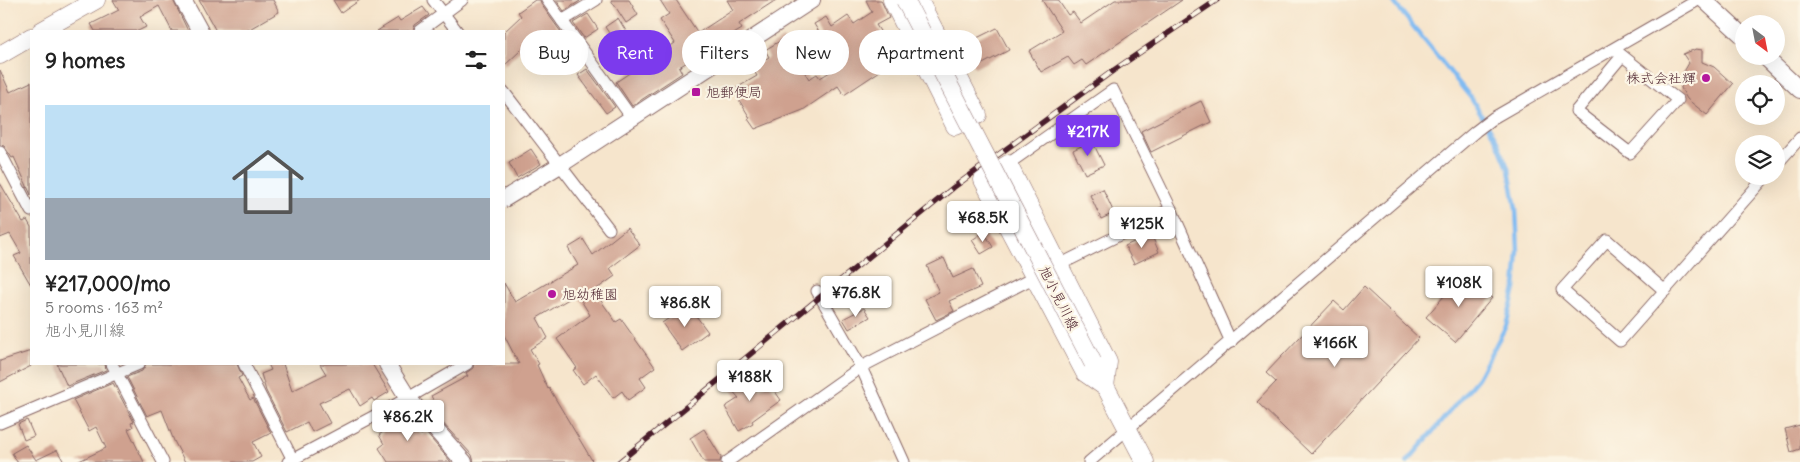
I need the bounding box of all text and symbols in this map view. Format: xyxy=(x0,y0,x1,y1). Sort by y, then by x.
north arrow xyxy=(1735,15,1785,65)
map controls xyxy=(1735,15,1785,185)
chip: Buy xyxy=(520,30,588,75)
chip: Rent xyxy=(598,30,672,75)
chip: Filters xyxy=(682,30,767,75)
chip: New xyxy=(777,30,849,75)
chip: Apartment xyxy=(859,30,982,75)
icon: filters xyxy=(462,46,490,74)
text: 9 homes xyxy=(45,47,125,74)
place label: 株式会社輝 xyxy=(1626,69,1696,87)
marker: 株式会社輝 xyxy=(1700,72,1712,84)
button: locate xyxy=(1735,75,1785,125)
place label: 旭郵便局 xyxy=(706,83,762,101)
marker: 旭郵便局 xyxy=(690,86,702,98)
pin: ¥217K xyxy=(1053,114,1123,157)
text: ¥217K xyxy=(1067,121,1109,141)
button: layers xyxy=(1735,135,1785,185)
icon: home xyxy=(223,137,313,227)
pin: ¥68.5K xyxy=(942,200,1024,243)
pin: ¥125K xyxy=(1107,206,1177,249)
text: ¥68.5K xyxy=(958,207,1008,227)
text: ¥125K xyxy=(1120,213,1164,233)
street label: 旭小見川線 xyxy=(1035,263,1083,333)
pin: ¥108K xyxy=(1424,266,1494,308)
text: ¥217,000/mo xyxy=(45,270,171,297)
text: ¥108K xyxy=(1436,272,1482,292)
pin: ¥76.8K xyxy=(815,276,897,318)
text: ¥76.8K xyxy=(832,282,880,302)
place label: 旭幼稚園 xyxy=(562,285,618,303)
pin: ¥86.8K xyxy=(644,286,726,328)
marker: 旭幼稚園 xyxy=(546,288,558,300)
text: ¥86.8K xyxy=(660,292,710,312)
text: 5 rooms · 163 m² xyxy=(45,297,163,317)
text: 旭小見川線 xyxy=(45,320,125,340)
pin: ¥166K xyxy=(1300,326,1370,368)
text: ¥166K xyxy=(1313,332,1357,352)
pin: ¥188K xyxy=(715,360,785,402)
text: ¥188K xyxy=(728,366,772,386)
pin: ¥86.2K xyxy=(367,400,449,442)
text: ¥86.2K xyxy=(383,406,433,426)

